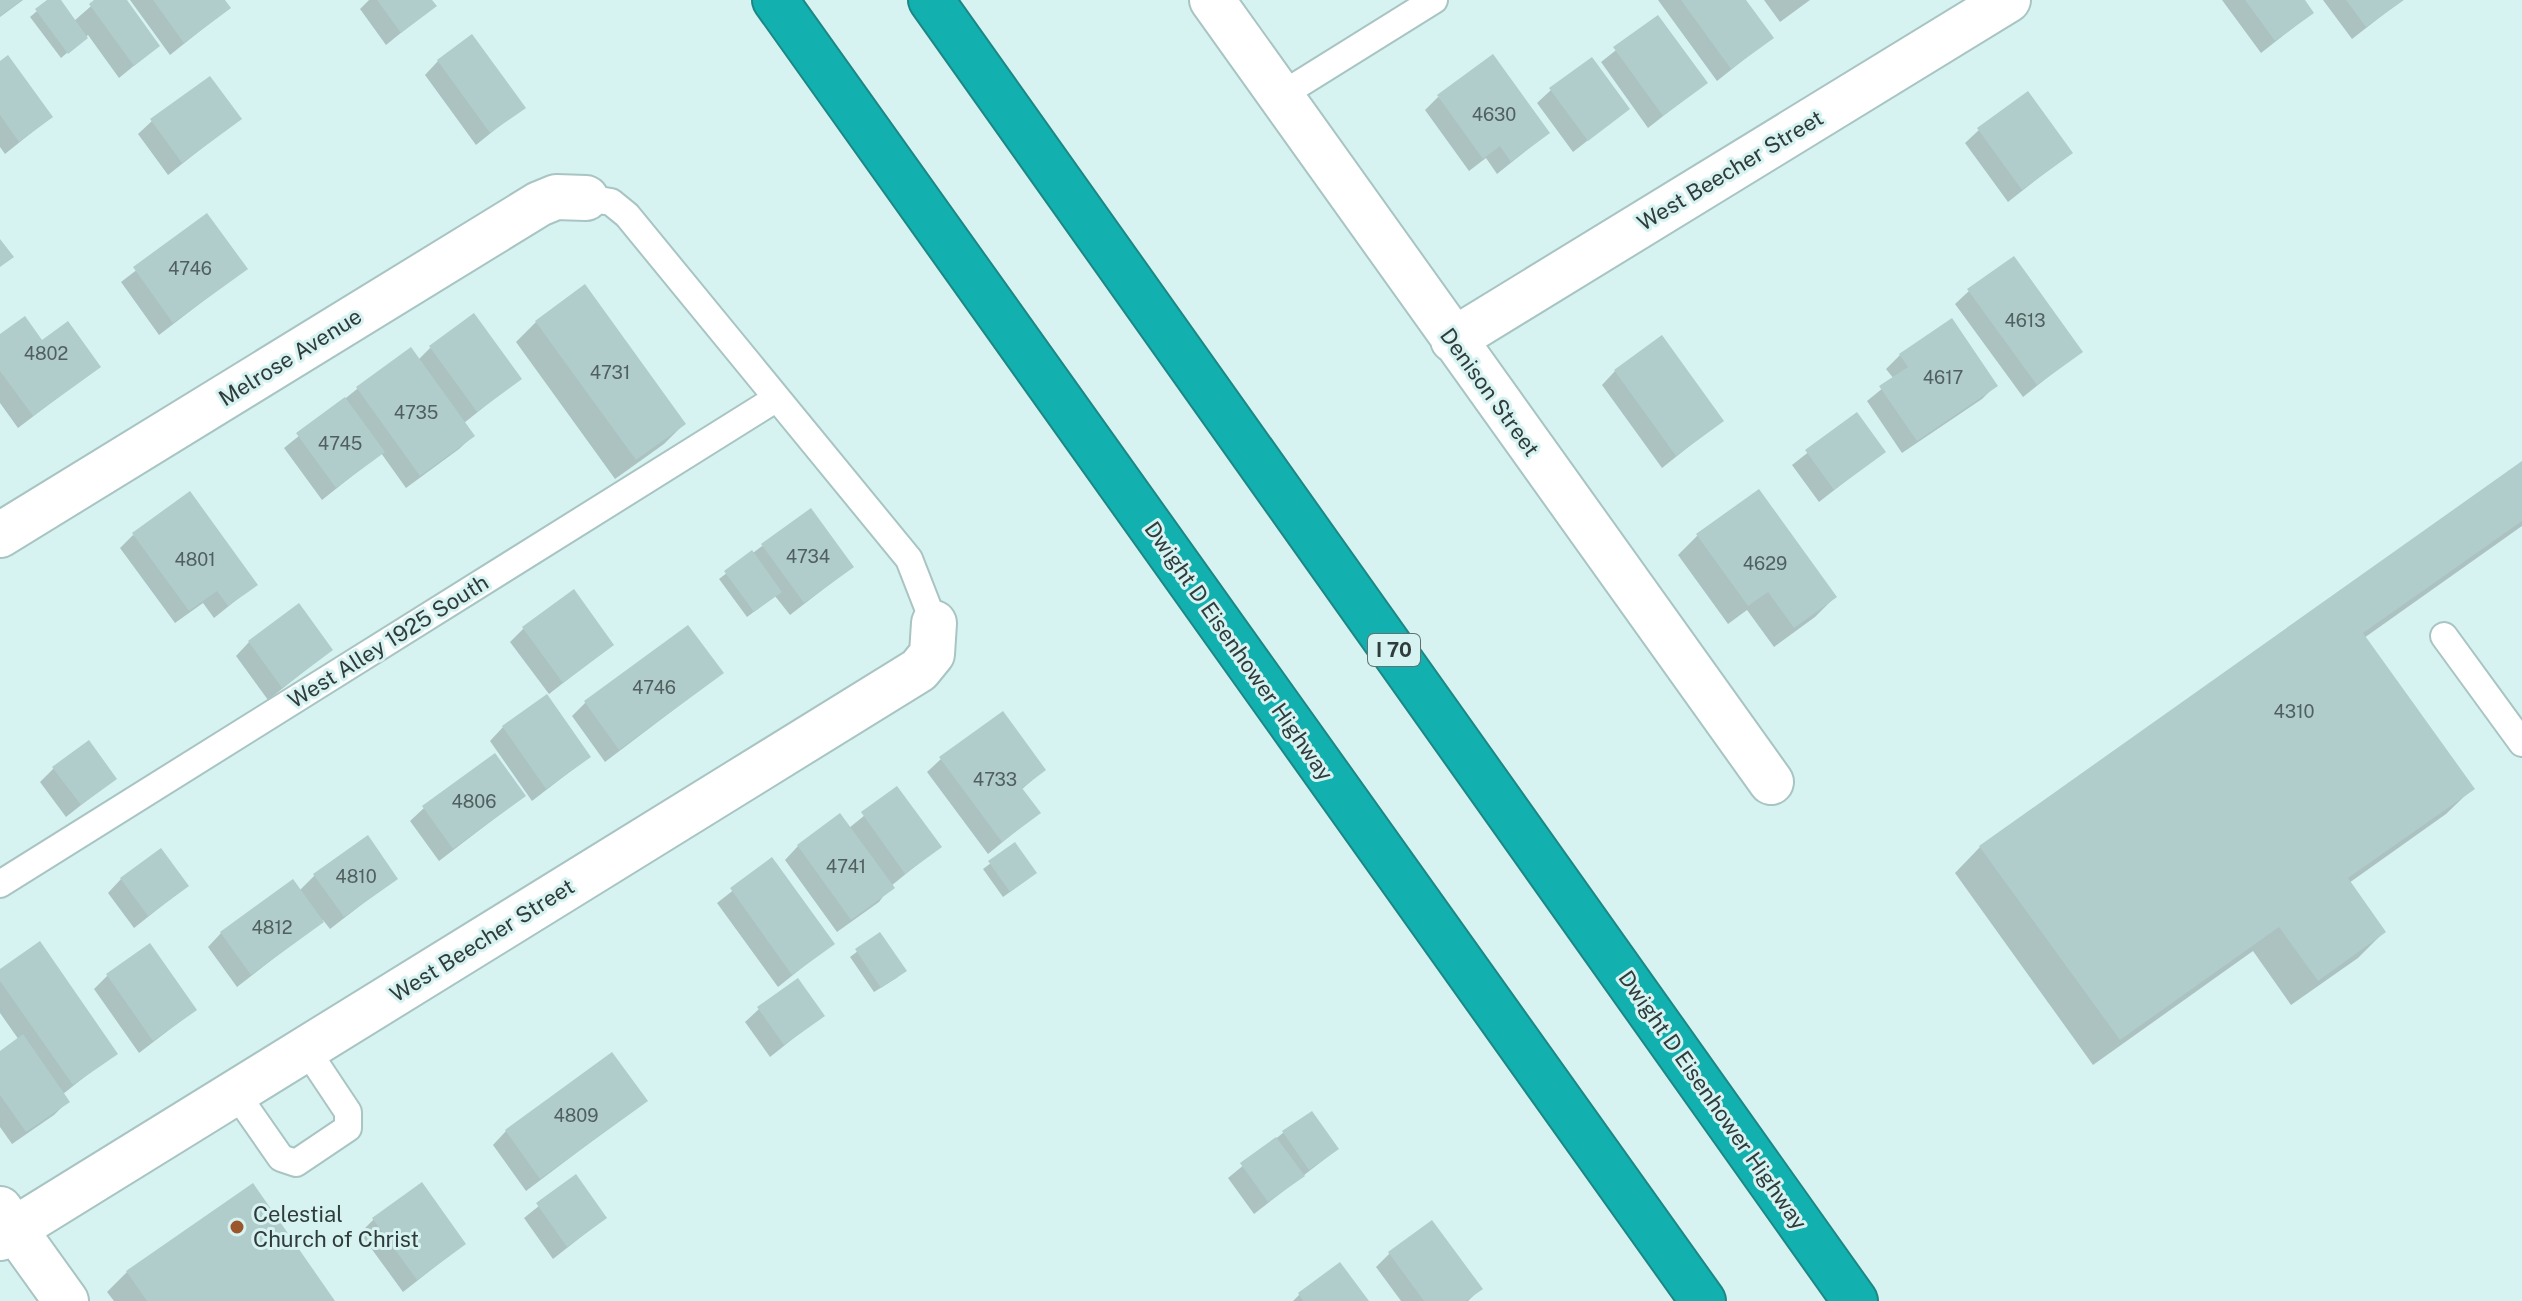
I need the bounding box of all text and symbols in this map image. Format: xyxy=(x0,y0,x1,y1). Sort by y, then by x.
house number: 4630 xyxy=(1472,104,1516,125)
street label: West Beecher Street xyxy=(1632,104,1828,236)
house number: 4746 xyxy=(168,258,212,279)
street label: Melrose Avenue xyxy=(214,303,366,411)
house number: 4613 xyxy=(2004,310,2046,331)
street label: Denison Street xyxy=(1435,323,1545,461)
house number: 4802 xyxy=(24,343,68,364)
house number: 4731 xyxy=(590,362,630,383)
house number: 4617 xyxy=(1923,367,1963,388)
house number: 4735 xyxy=(394,402,438,423)
house number: 4745 xyxy=(318,433,362,454)
street label: Dwight D Eisenhower Highway xyxy=(1139,516,1339,786)
house number: 4734 xyxy=(786,546,830,567)
house number: 4801 xyxy=(174,549,216,570)
house number: 4629 xyxy=(1743,553,1787,574)
street label: West Alley 1925 South xyxy=(283,569,493,713)
road number: I 70 xyxy=(1368,634,1420,666)
house number: 4746 xyxy=(632,677,676,698)
house number: 4310 xyxy=(2274,701,2315,722)
house number: 4733 xyxy=(973,769,1017,790)
house number: 4806 xyxy=(452,791,496,812)
house number: 4741 xyxy=(826,856,866,877)
house number: 4810 xyxy=(335,866,377,887)
street label: West Beecher Street xyxy=(385,873,579,1007)
house number: 4812 xyxy=(251,917,293,938)
street label: Dwight D Eisenhower Highway xyxy=(1613,965,1813,1235)
house number: 4809 xyxy=(554,1105,599,1126)
place label: Celestial Church of Christ xyxy=(253,1201,419,1252)
marker: Celestial Church of Christ xyxy=(228,1218,246,1236)

